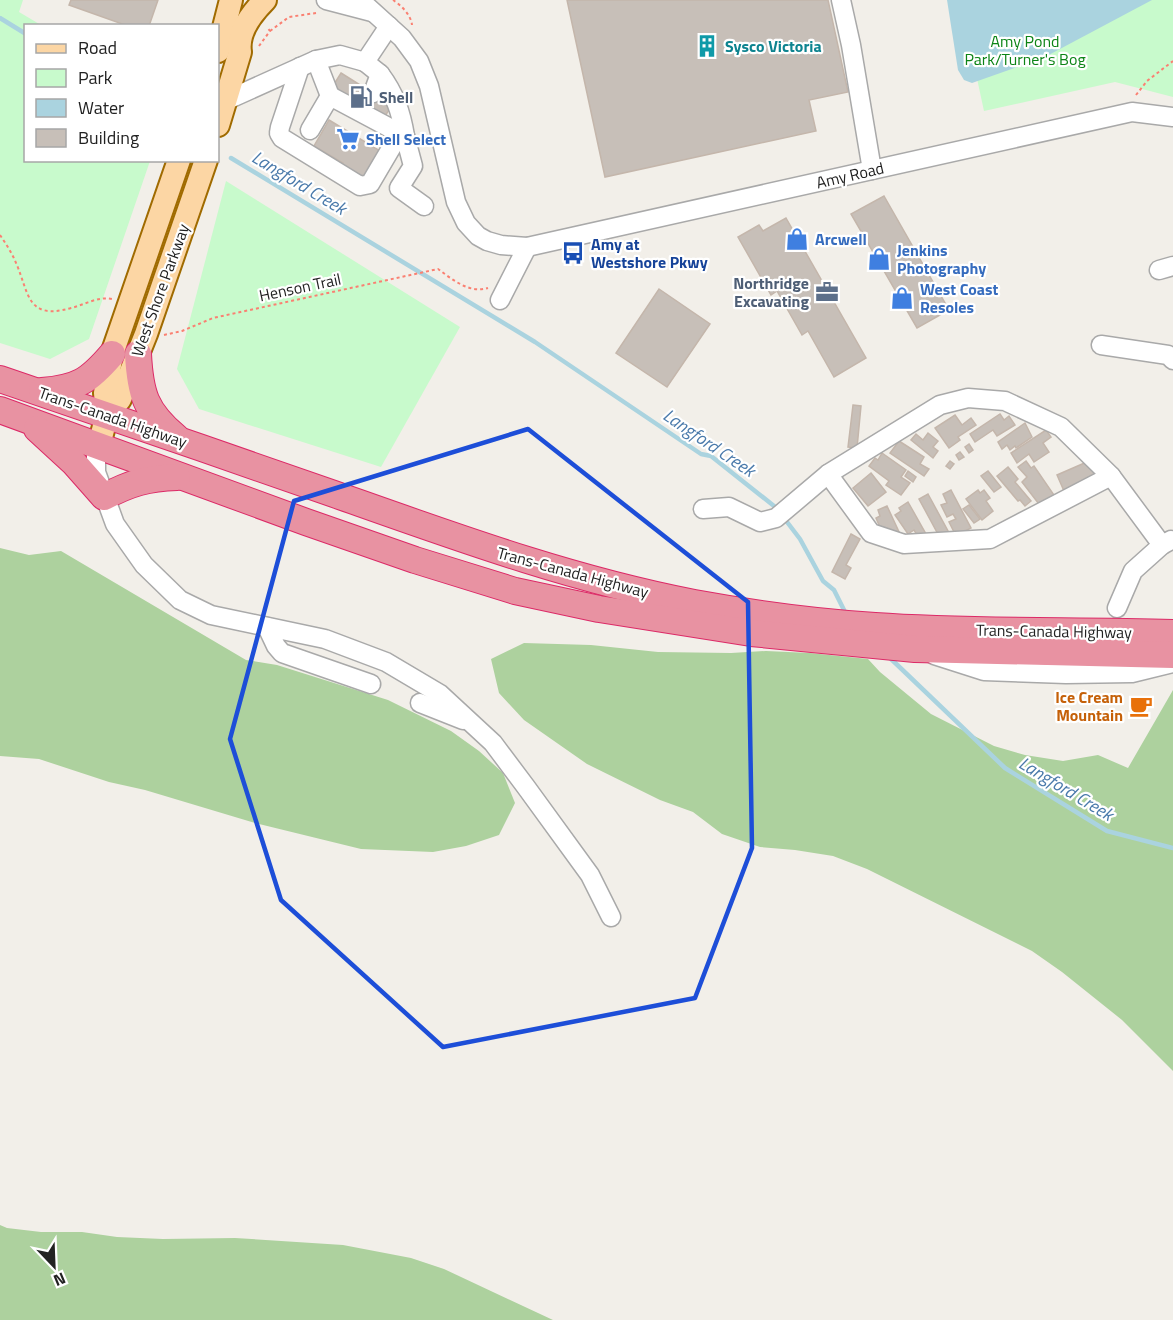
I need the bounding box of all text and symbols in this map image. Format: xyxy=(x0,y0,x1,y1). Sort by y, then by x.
legend xyxy=(24,24,219,162)
park label: Amy Pond Park/Turner's Bog xyxy=(964,29,1086,71)
building icon: Sysco Victoria xyxy=(694,33,720,59)
text: Road xyxy=(78,34,117,61)
place label: Sysco Victoria xyxy=(725,34,822,58)
text: Park xyxy=(78,64,113,91)
fuel station icon: Shell xyxy=(348,84,374,110)
place label: Shell xyxy=(379,85,413,109)
text: Water xyxy=(78,94,124,121)
text: Building xyxy=(78,124,139,151)
supermarket icon: Shell Select xyxy=(335,126,361,152)
place label: Shell Select xyxy=(366,127,446,151)
water label: Langford Creek xyxy=(247,144,353,222)
street label: Amy Road xyxy=(814,156,886,194)
street label: West Shore Parkway xyxy=(125,220,195,360)
shop icon: Arcwell xyxy=(784,226,810,252)
place label: Arcwell xyxy=(815,227,867,251)
place label: Amy at Westshore Pkwy xyxy=(591,232,708,274)
place label: Jenkins Photography xyxy=(897,238,986,280)
bus stop icon: Amy at Westshore Pkwy xyxy=(560,240,586,266)
shop icon: Jenkins Photography xyxy=(866,246,892,272)
street label: Henson Trail xyxy=(257,267,343,307)
place label: Northridge Excavating xyxy=(733,271,809,313)
place label: West Coast Resoles xyxy=(920,277,998,319)
office icon: Northridge Excavating xyxy=(814,279,840,305)
shop icon: West Coast Resoles xyxy=(889,285,915,311)
street label: Trans-Canada Highway xyxy=(36,380,191,454)
water label: Langford Creek xyxy=(658,402,762,484)
street label: Trans-Canada Highway xyxy=(495,540,652,604)
street label: Trans-Canada Highway xyxy=(976,618,1132,644)
place label: Ice Cream Mountain xyxy=(1055,685,1123,727)
cafe icon: Ice Cream Mountain xyxy=(1128,693,1154,719)
water label: Langford Creek xyxy=(1014,750,1120,828)
north arrow xyxy=(24,1236,84,1296)
text: N xyxy=(50,1267,70,1293)

